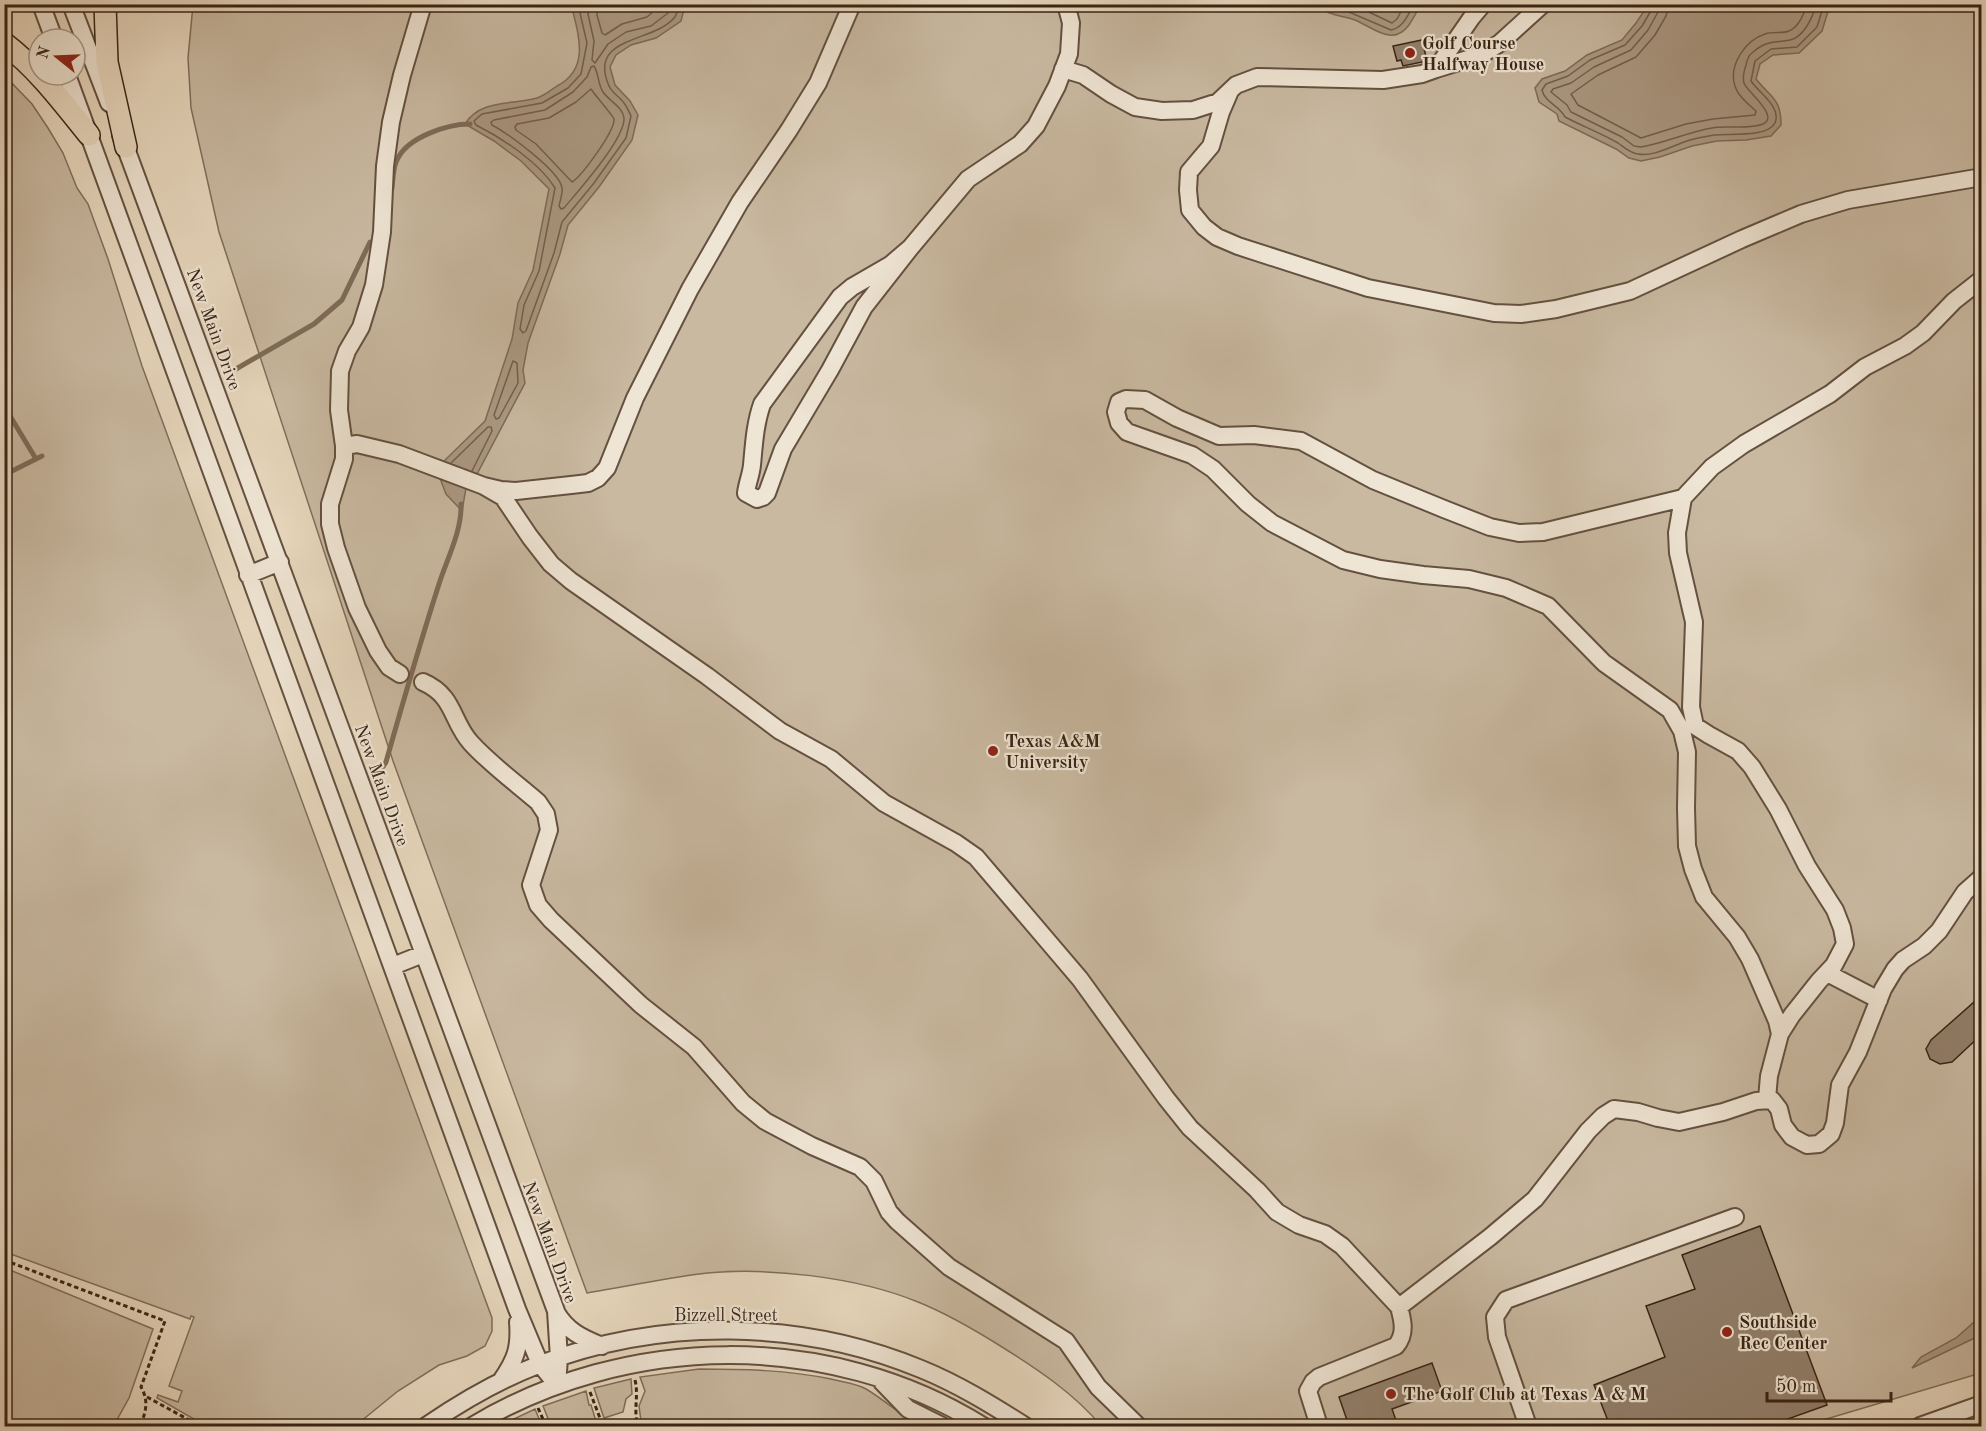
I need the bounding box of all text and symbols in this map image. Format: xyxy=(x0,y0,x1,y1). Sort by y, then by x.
north arrow xyxy=(27,27,87,87)
place label: Golf Course Halfway House xyxy=(1422,35,1544,74)
text: N xyxy=(35,44,54,61)
marker: Golf Course Halfway House xyxy=(1403,46,1417,60)
street label: New Main Drive xyxy=(183,266,243,393)
street label: New Main Drive xyxy=(351,722,411,849)
place label: Texas A&M University xyxy=(1005,733,1100,772)
marker: Texas A&M University xyxy=(986,744,1000,758)
street label: New Main Drive xyxy=(519,1179,579,1306)
street label: Bizzell Street xyxy=(674,1307,778,1325)
place label: Southside Rec Center xyxy=(1739,1314,1828,1353)
marker: Southside Rec Center xyxy=(1720,1325,1734,1339)
scale bar xyxy=(1767,1365,1892,1403)
text: 50 m xyxy=(1776,1378,1816,1396)
place label: The Golf Club at Texas A & M xyxy=(1403,1386,1646,1404)
marker: The Golf Club at Texas A & M xyxy=(1384,1387,1398,1401)

